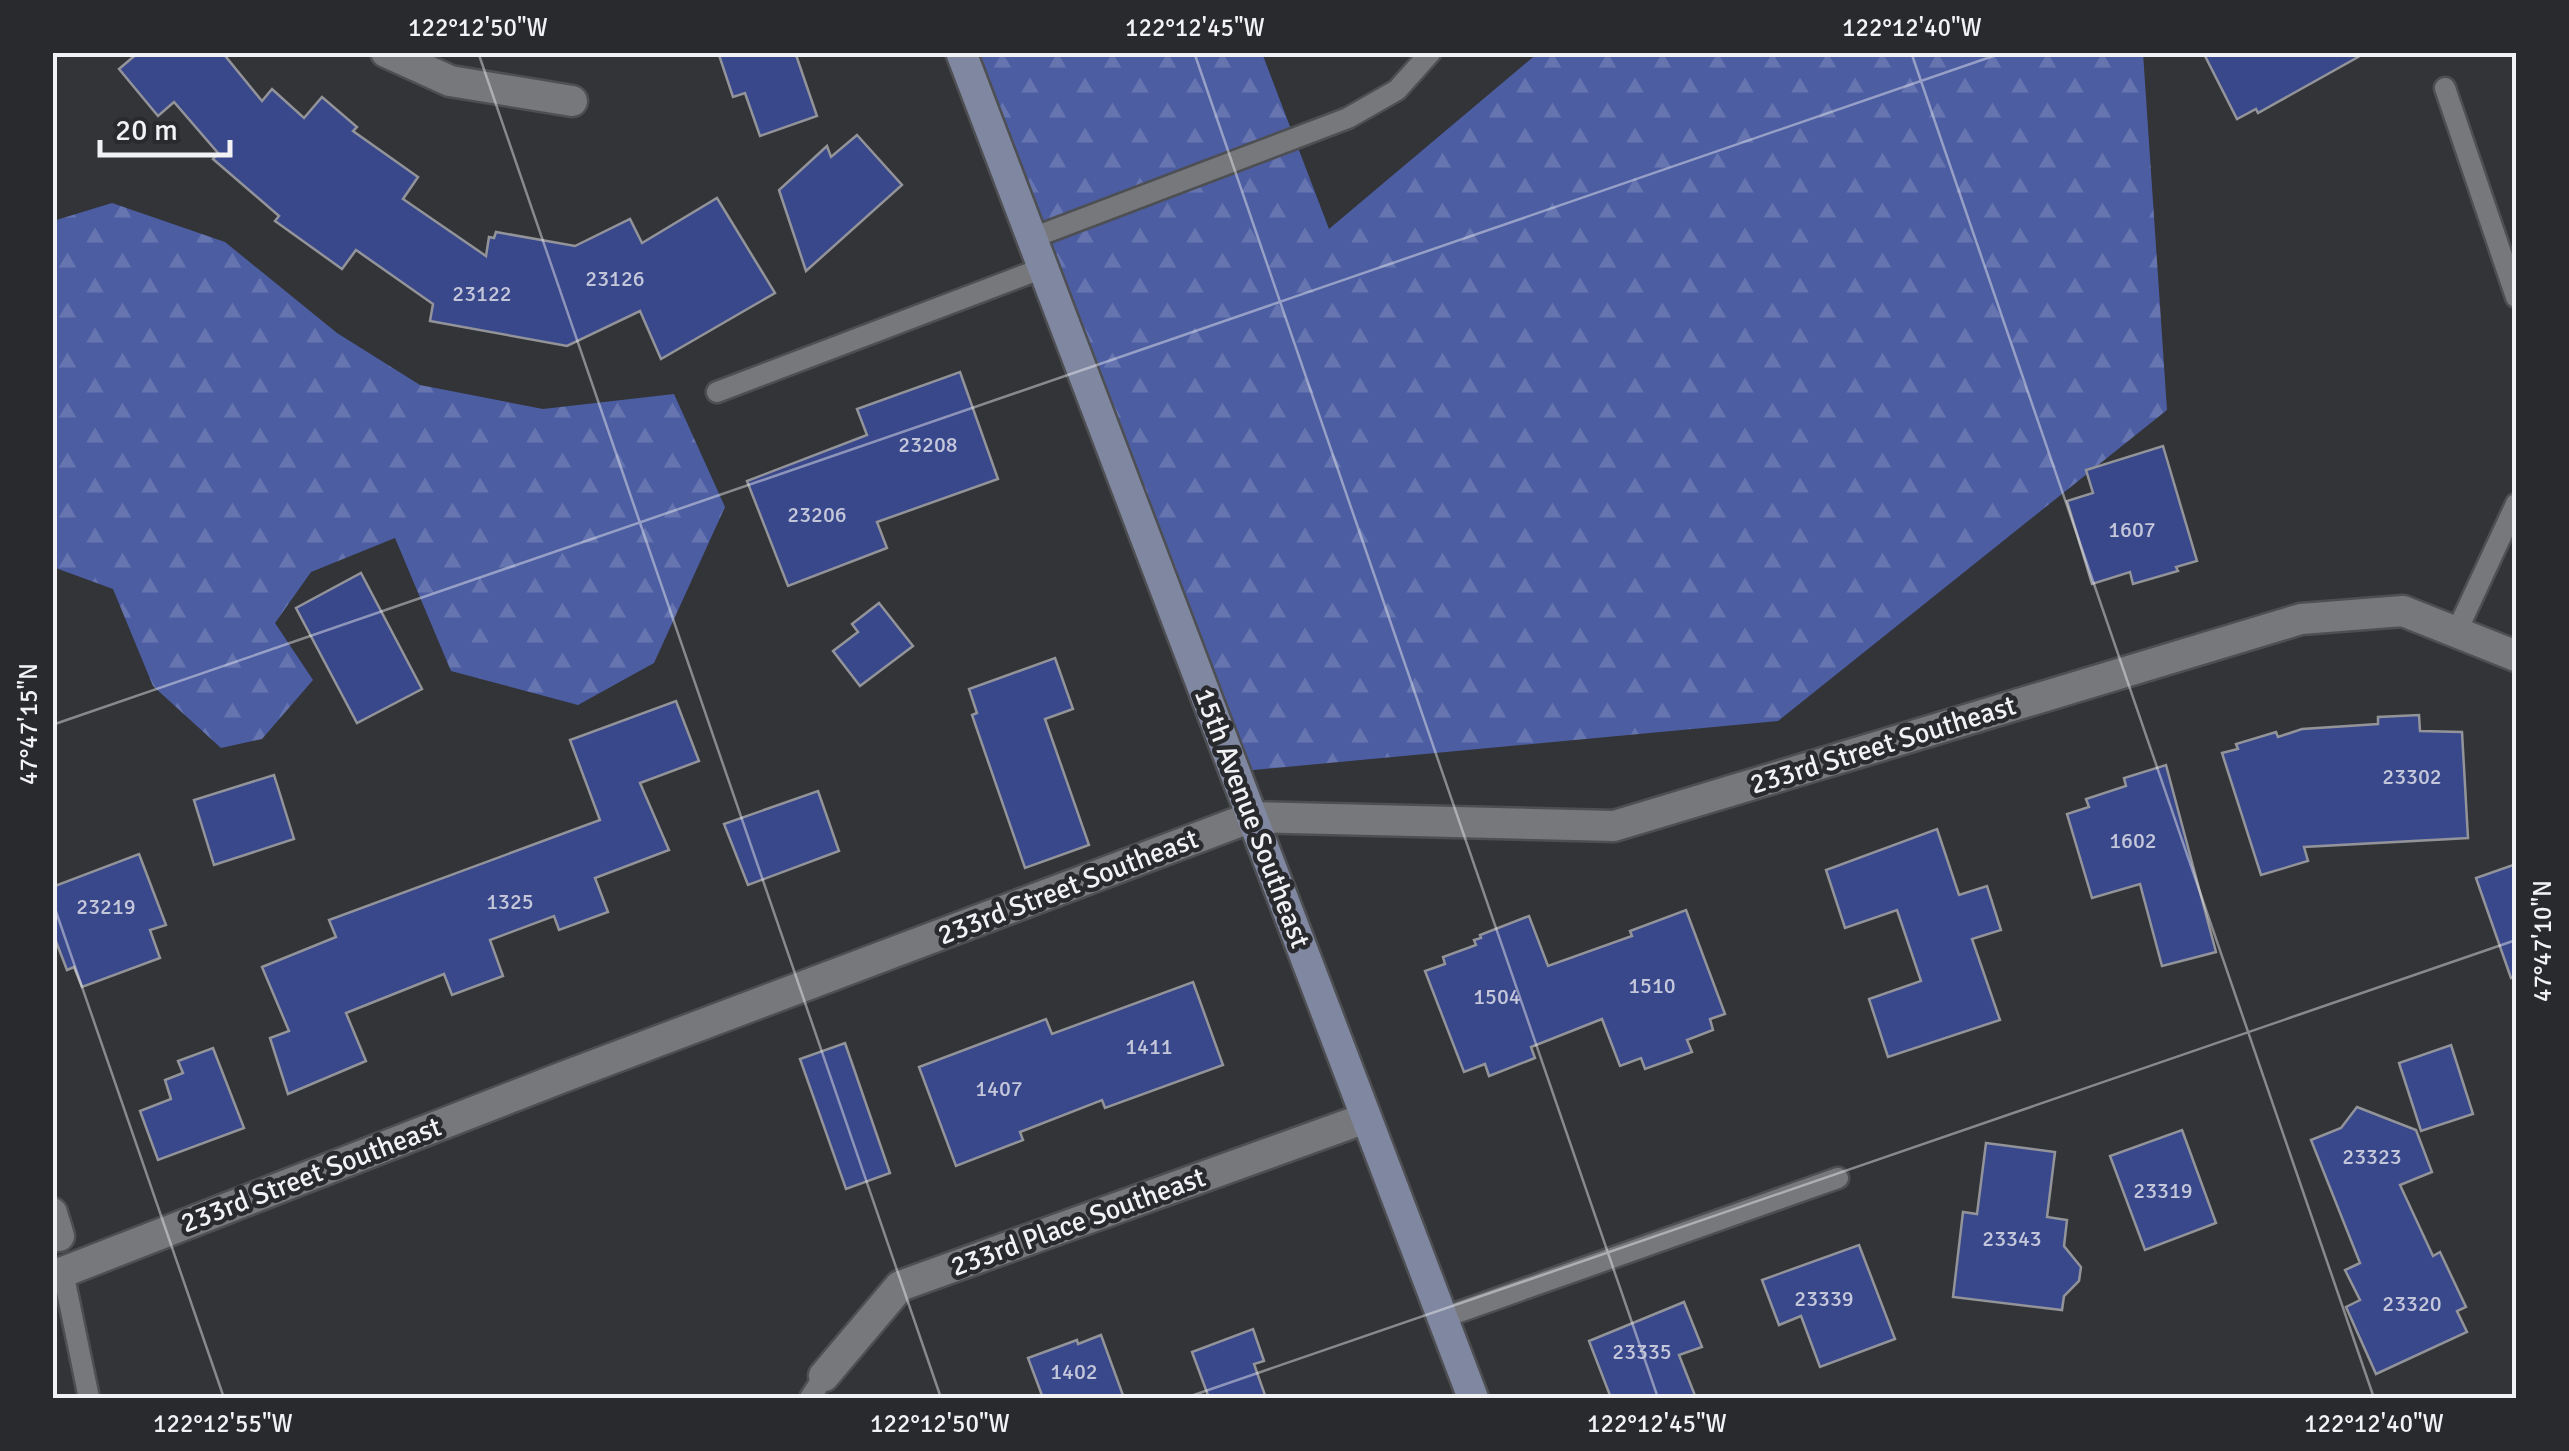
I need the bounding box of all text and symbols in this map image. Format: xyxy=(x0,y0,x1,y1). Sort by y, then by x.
text: 122°12'50"W xyxy=(408,12,548,43)
text: 122°12'45"W xyxy=(1125,12,1265,43)
text: 122°12'40"W xyxy=(1842,12,1982,43)
scale bar xyxy=(100,95,230,157)
text: 20 m xyxy=(115,112,178,149)
house number: 23126 xyxy=(585,265,645,292)
house number: 23122 xyxy=(452,280,512,307)
house number: 23208 xyxy=(898,431,958,458)
house number: 23206 xyxy=(787,501,847,528)
house number: 1607 xyxy=(2108,516,2156,543)
text: 47°47'15"N xyxy=(13,663,44,785)
street label: 15th Avenue Southeast xyxy=(1187,683,1317,953)
street label: 233rd Street Southeast xyxy=(1746,688,2020,802)
house number: 23302 xyxy=(2382,763,2442,790)
street label: 233rd Street Southeast xyxy=(933,822,1203,952)
house number: 1602 xyxy=(2109,827,2157,854)
text: 47°47'10"N xyxy=(2527,880,2558,1002)
house number: 1325 xyxy=(486,888,534,915)
house number: 23219 xyxy=(76,893,136,920)
house number: 1510 xyxy=(1628,972,1676,999)
house number: 1504 xyxy=(1473,983,1521,1010)
house number: 1411 xyxy=(1125,1033,1173,1060)
house number: 1407 xyxy=(975,1075,1023,1102)
street label: 233rd Street Southeast xyxy=(176,1110,446,1240)
house number: 23323 xyxy=(2342,1143,2402,1170)
street label: 233rd Place Southeast xyxy=(946,1160,1210,1284)
house number: 23319 xyxy=(2133,1177,2193,1204)
house number: 23343 xyxy=(1982,1225,2042,1252)
house number: 23339 xyxy=(1794,1285,1854,1312)
house number: 23320 xyxy=(2382,1290,2442,1317)
house number: 23335 xyxy=(1612,1338,1672,1365)
house number: 1402 xyxy=(1050,1358,1098,1385)
text: 122°12'55"W xyxy=(153,1408,293,1439)
text: 122°12'50"W xyxy=(870,1408,1010,1439)
text: 122°12'45"W xyxy=(1587,1408,1727,1439)
text: 122°12'40"W xyxy=(2304,1408,2444,1439)

